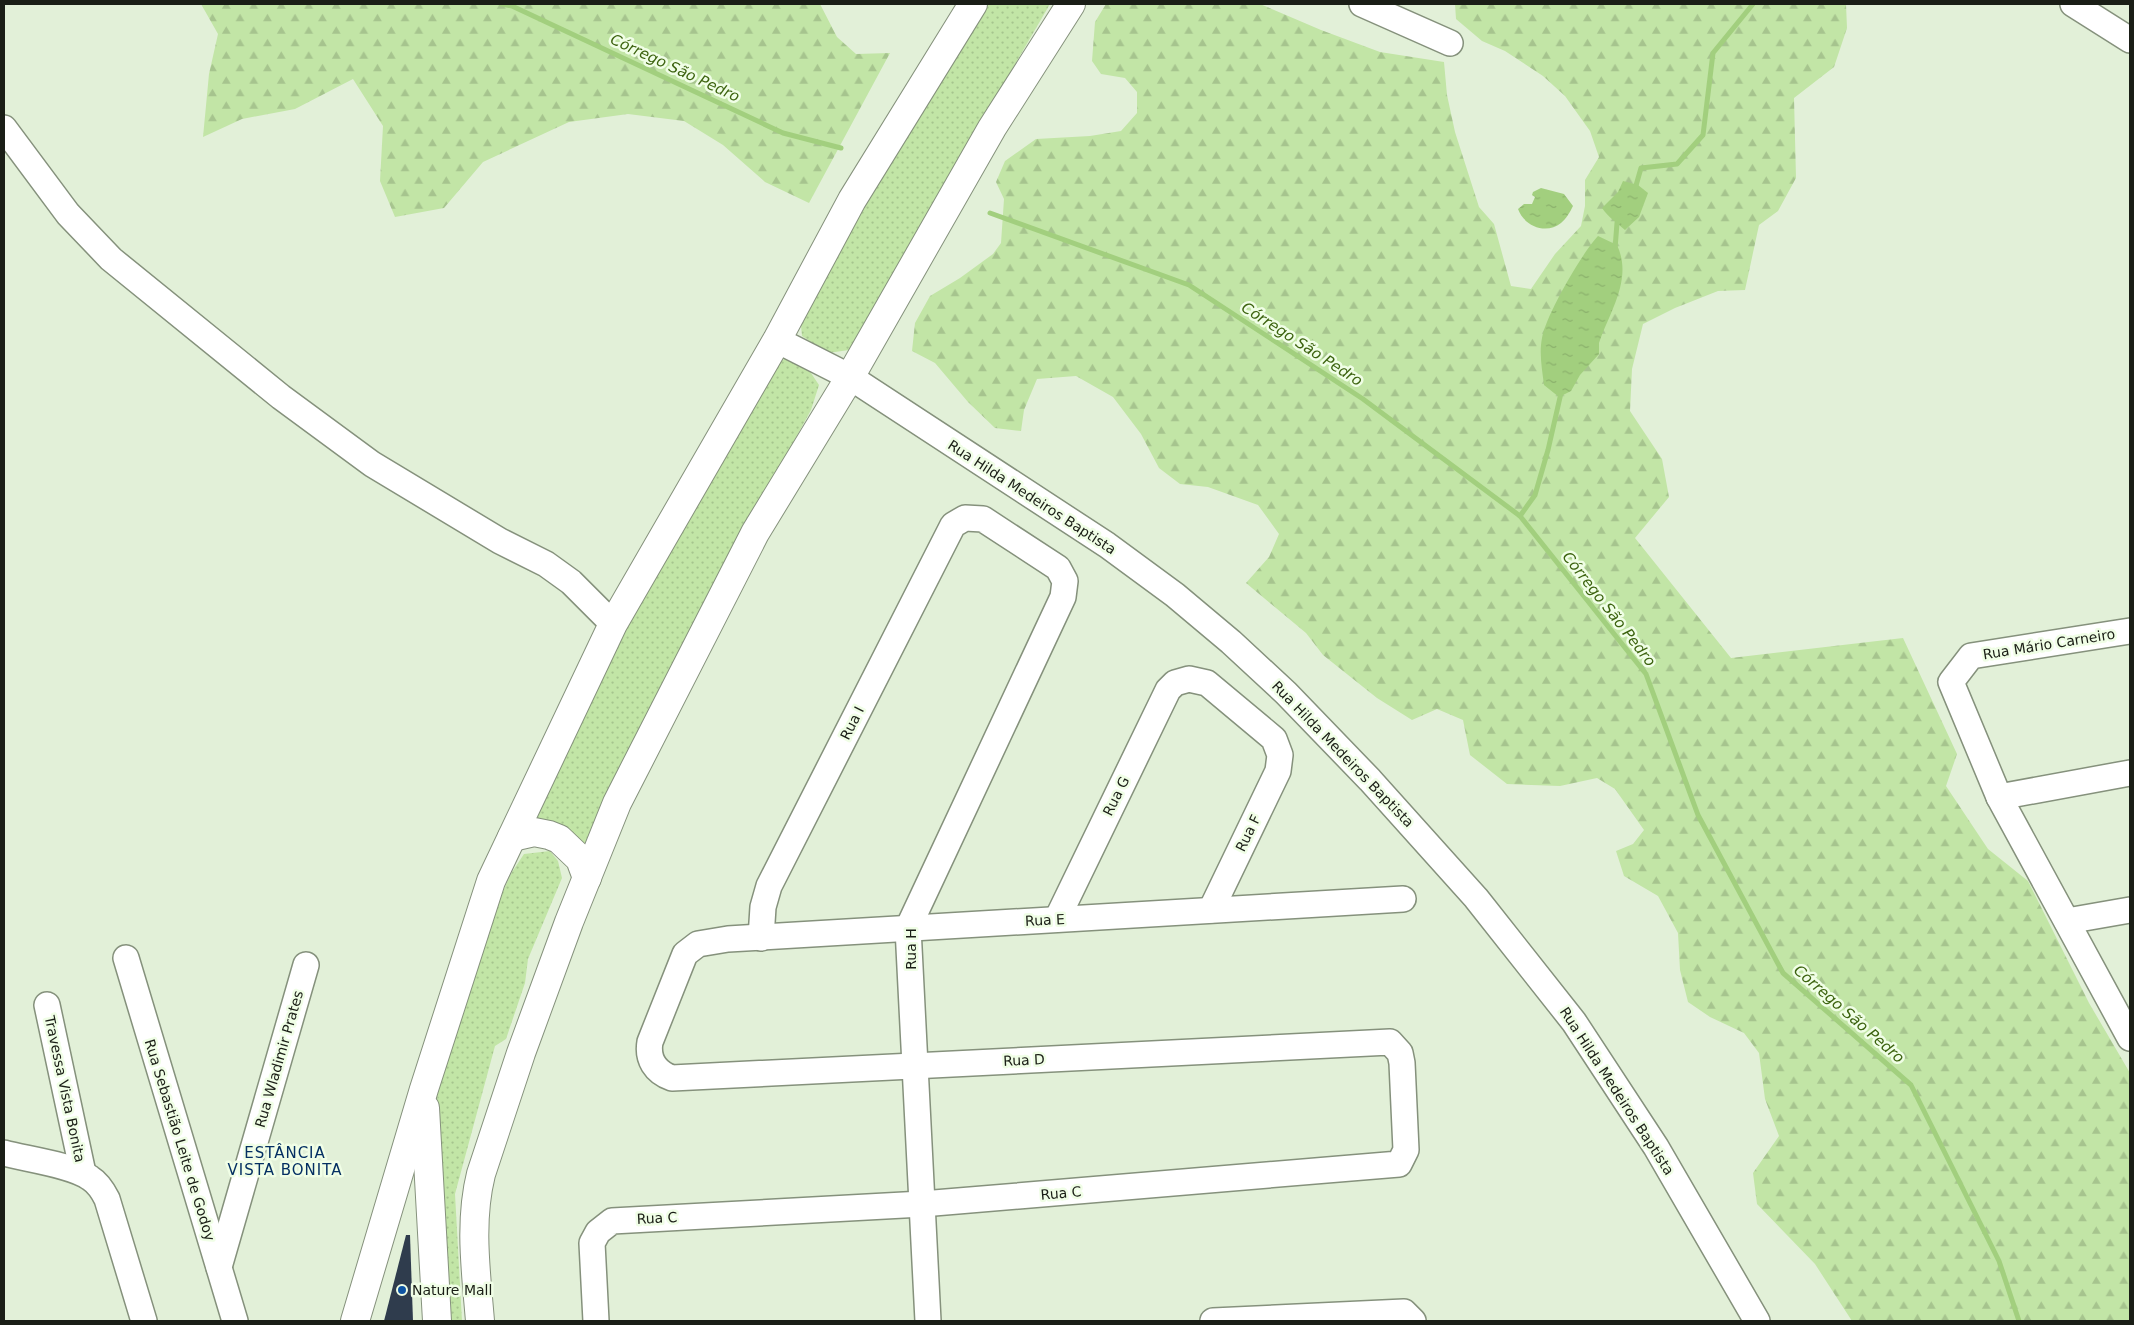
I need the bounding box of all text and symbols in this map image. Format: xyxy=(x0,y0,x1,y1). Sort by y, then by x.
water label: Córrego São Pedro xyxy=(608,30,742,106)
water label: Córrego São Pedro xyxy=(1238,298,1366,390)
street label: Rua Hilda Medeiros Baptista xyxy=(945,437,1119,557)
water label: Córrego São Pedro xyxy=(1559,548,1659,670)
street label: Rua Mário Carneiro xyxy=(1982,626,2116,662)
street label: Rua Hilda Medeiros Baptista xyxy=(1269,678,1417,830)
street label: Rua I xyxy=(837,704,867,742)
street label: Rua G xyxy=(1100,774,1132,818)
street label: Rua F xyxy=(1232,812,1264,854)
street label: Rua E xyxy=(1025,911,1065,929)
street label: Rua H xyxy=(903,928,919,970)
water label: Córrego São Pedro xyxy=(1790,961,1908,1067)
street label: Rua Wladimir Prates xyxy=(252,989,306,1129)
street label: Rua Hilda Medeiros Baptista xyxy=(1557,1004,1677,1178)
street label: Travessa Vista Bonita xyxy=(41,1013,88,1164)
street label: Rua Sebastião Leite de Godoy xyxy=(142,1037,218,1243)
street label: Rua D xyxy=(1003,1051,1045,1069)
district label: ESTÂNCIA VISTA BONITA xyxy=(228,1143,342,1179)
street label: Rua C xyxy=(1040,1183,1082,1203)
street label: Rua C xyxy=(636,1209,678,1227)
place label: Nature Mall xyxy=(412,1282,492,1298)
marker: Nature Mall xyxy=(396,1284,408,1296)

